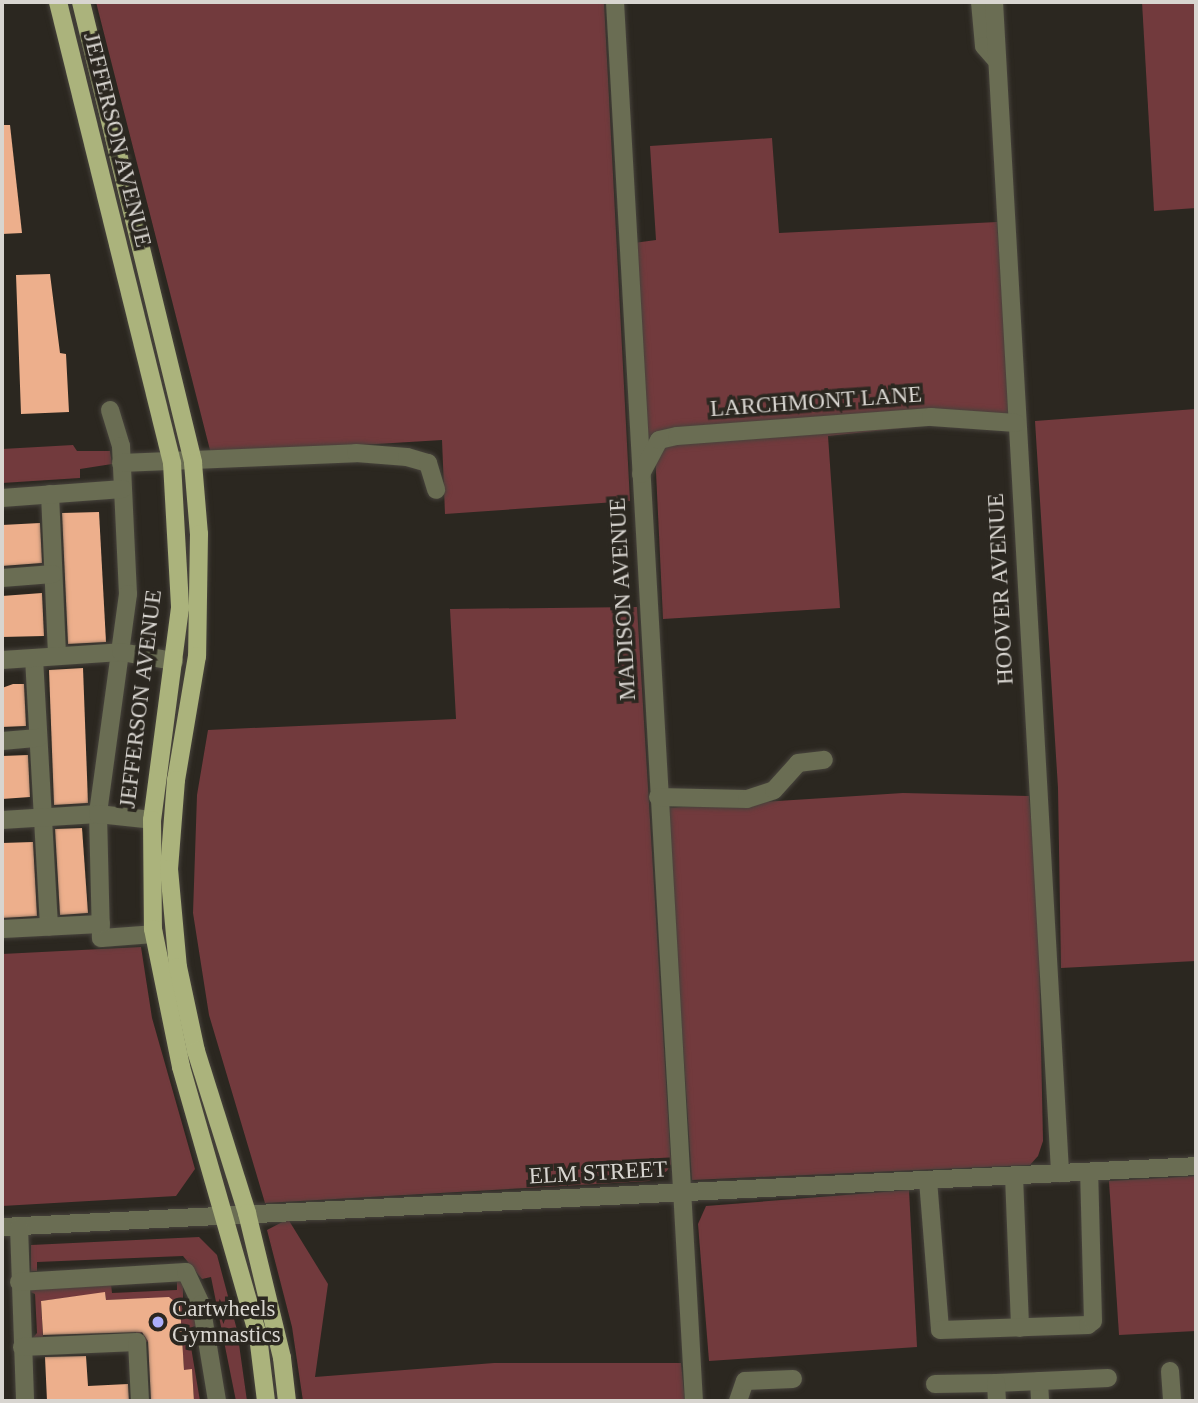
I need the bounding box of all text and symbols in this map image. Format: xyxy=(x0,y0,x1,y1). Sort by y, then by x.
street label: JEFFERSON AVENUE xyxy=(77,29,157,251)
street label: LARCHMONT LANE xyxy=(709,381,923,423)
street label: HOOVER AVENUE xyxy=(982,492,1020,686)
street label: MADISON AVENUE xyxy=(604,496,642,702)
street label: JEFFERSON AVENUE xyxy=(114,587,168,811)
street label: ELM STREET xyxy=(528,1156,668,1190)
place label: Cartwheels Gymnastics xyxy=(172,1295,281,1349)
marker: Cartwheels Gymnastics xyxy=(150,1314,166,1330)

